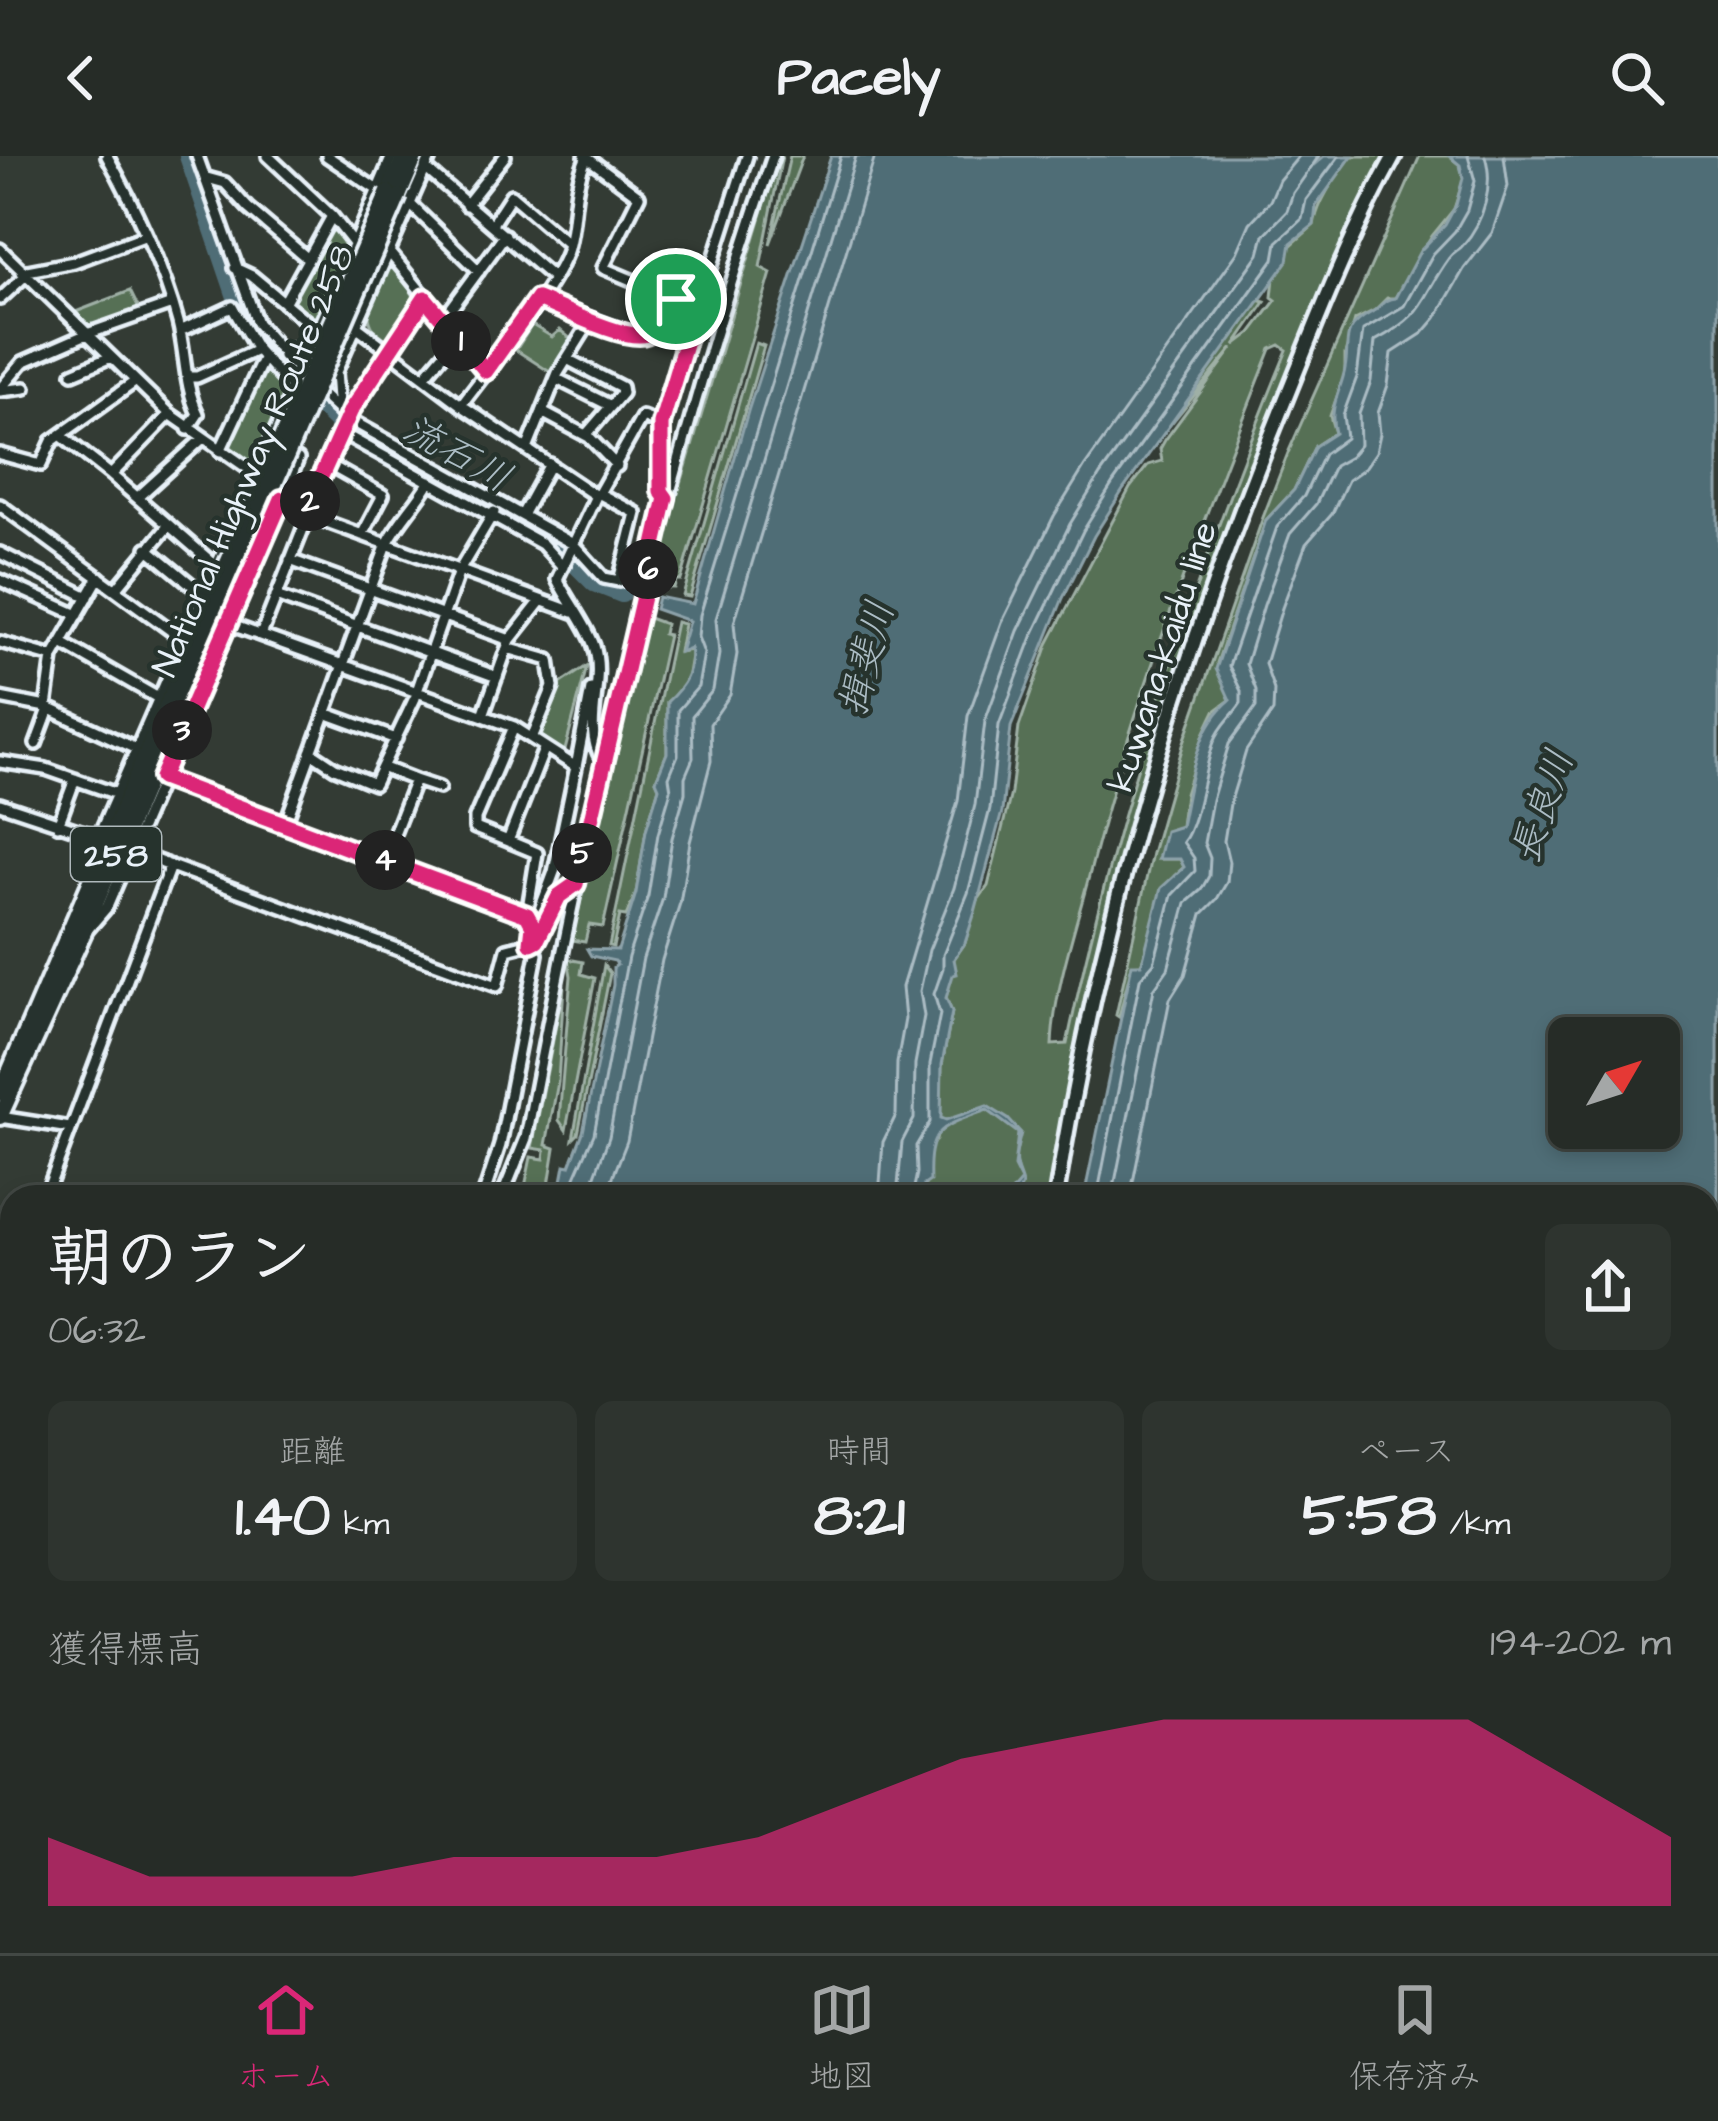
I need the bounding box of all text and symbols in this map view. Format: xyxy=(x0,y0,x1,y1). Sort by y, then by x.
text: Pacely xyxy=(777,41,941,116)
icon: back xyxy=(48,45,114,111)
icon: search xyxy=(1604,45,1670,111)
street label: National Highway Route 258 xyxy=(141,238,363,682)
pin xyxy=(625,248,727,350)
icon: arrive xyxy=(643,266,709,332)
pin: 1 xyxy=(431,311,491,371)
text: 1 xyxy=(459,318,463,364)
water label: 流石川 xyxy=(392,403,521,507)
pin: 2 xyxy=(280,471,340,531)
street label: kuwana-kaidu line xyxy=(1096,515,1231,798)
pin: 6 xyxy=(618,539,678,599)
text: 6 xyxy=(638,546,658,592)
water label: 揖斐川 xyxy=(827,595,909,722)
pin: 3 xyxy=(152,700,212,760)
text: 3 xyxy=(174,707,190,753)
water label: 長良川 xyxy=(1499,743,1588,871)
pin: 5 xyxy=(552,823,612,883)
road number: 258 xyxy=(71,827,161,881)
pin: 4 xyxy=(355,830,415,890)
text: 5 xyxy=(570,830,594,876)
text: 4 xyxy=(374,837,396,883)
north arrow xyxy=(1548,1017,1680,1149)
map controls xyxy=(1548,1017,1680,1149)
text: 朝のラン xyxy=(48,1214,312,1306)
button: share xyxy=(1545,1224,1671,1350)
text: 06:32 xyxy=(48,1305,146,1359)
text: 距離 xyxy=(280,1429,346,1475)
text: 時間 xyxy=(827,1429,893,1475)
text: ペース xyxy=(1358,1429,1455,1475)
text: 1.40 xyxy=(236,1475,330,1558)
text: 8:21 xyxy=(814,1475,905,1558)
text: 5:58 xyxy=(1302,1475,1436,1558)
text: km xyxy=(330,1501,389,1547)
text: /km xyxy=(1436,1501,1511,1547)
text: 194–202 m xyxy=(1490,1617,1671,1671)
text: 獲得標高 xyxy=(48,1624,204,1678)
tab: ホーム xyxy=(237,1977,335,2100)
tab: 地図 xyxy=(809,1977,875,2100)
tab: 保存済み xyxy=(1349,1977,1481,2100)

